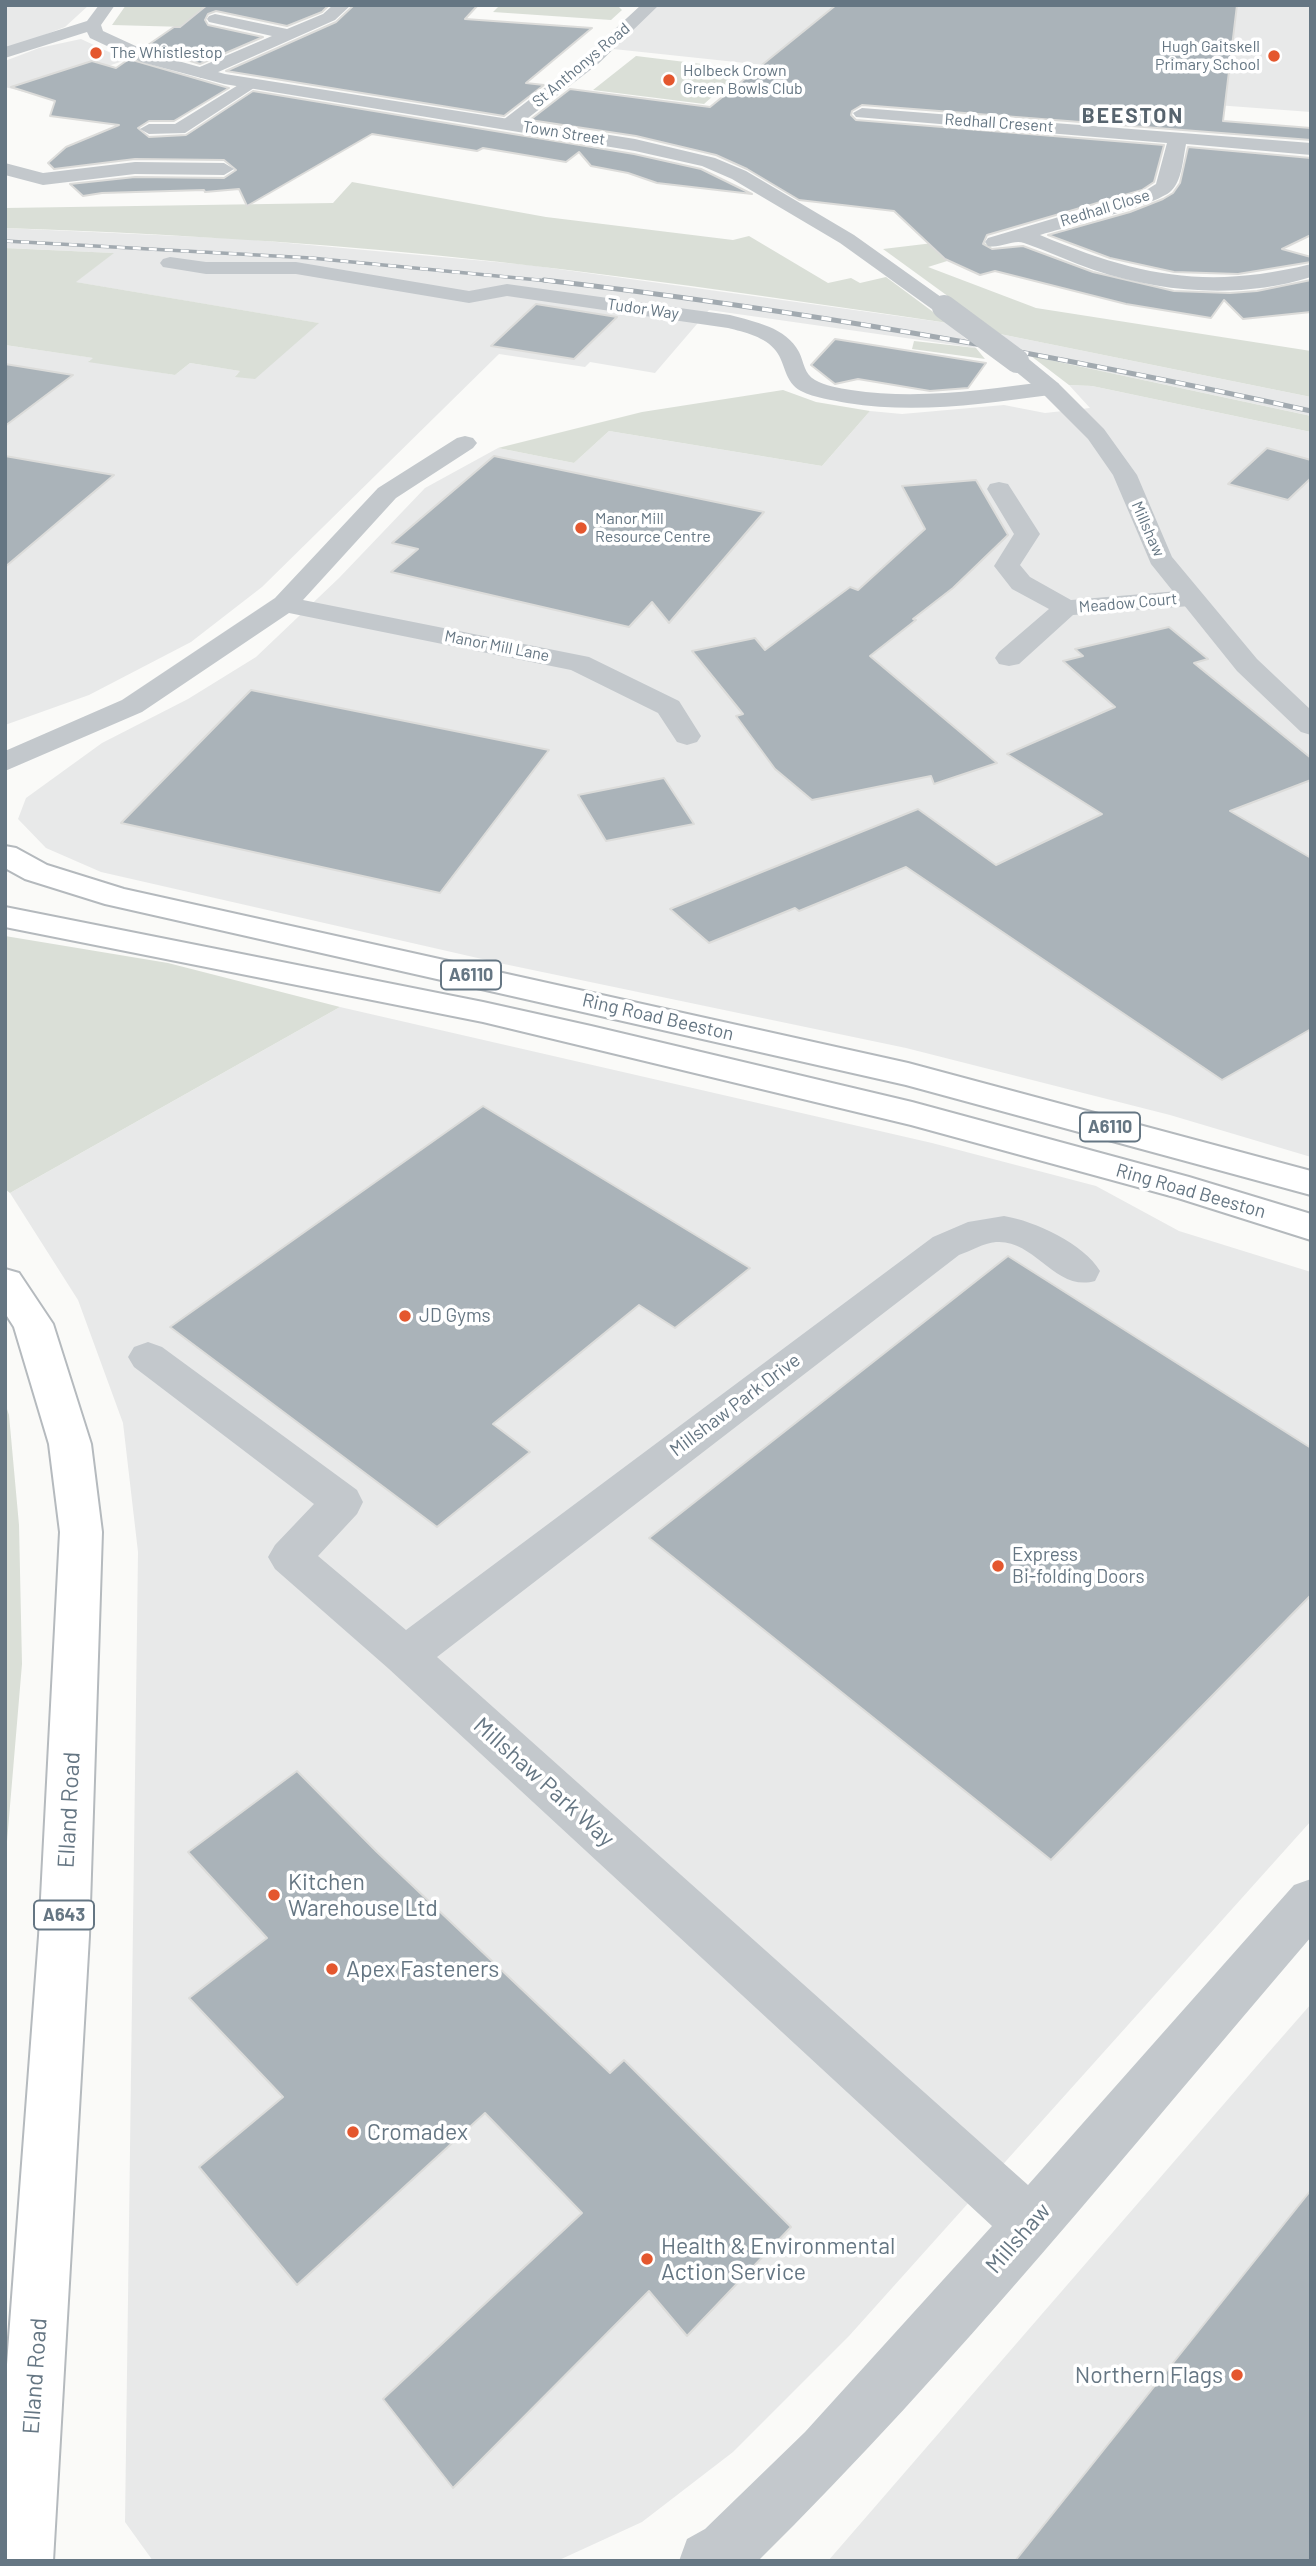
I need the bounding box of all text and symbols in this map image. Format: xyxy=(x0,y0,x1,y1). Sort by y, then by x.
street label: St Anthonys Road xyxy=(528,19,634,111)
place label: Hugh Gaitskell Primary School xyxy=(1155,37,1260,75)
place label: The Whistlestop xyxy=(110,43,222,63)
marker: The Whistlestop xyxy=(88,45,104,61)
marker: Hugh Gaitskell Primary School xyxy=(1266,48,1282,64)
place label: Holbeck Crown Green Bowls Club xyxy=(683,61,803,99)
marker: Holbeck Crown Green Bowls Club xyxy=(661,72,677,88)
district label: BEESTON xyxy=(1083,103,1183,129)
street label: Redhall Cresent xyxy=(944,110,1054,136)
street label: Town Street xyxy=(521,117,607,149)
street label: Redhall Close xyxy=(1058,185,1152,231)
street label: Tudor Way xyxy=(606,294,680,324)
street label: Millshaw xyxy=(1127,498,1169,560)
place label: Manor Mill Resource Centre xyxy=(595,509,711,547)
marker: Manor Mill Resource Centre xyxy=(573,520,589,536)
street label: Meadow Court xyxy=(1078,589,1178,617)
street label: Manor Mill Lane xyxy=(443,626,551,666)
road number: A6110 xyxy=(441,960,501,990)
street label: Ring Road Beeston xyxy=(580,988,736,1046)
road number: A6110 xyxy=(1080,1112,1140,1142)
street label: Ring Road Beeston xyxy=(1113,1159,1269,1223)
place label: JD Gyms xyxy=(419,1305,491,1327)
marker: JD Gyms xyxy=(397,1308,413,1324)
street label: Millshaw Park Drive xyxy=(665,1349,805,1461)
place label: Express Bi-folding Doors xyxy=(1012,1544,1145,1588)
marker: Express Bi-folding Doors xyxy=(990,1558,1006,1574)
street label: Millshaw Park Way xyxy=(468,1711,620,1853)
street label: Elland Road xyxy=(52,1751,86,1869)
place label: Kitchen Warehouse Ltd xyxy=(288,1868,438,1922)
marker: Kitchen Warehouse Ltd xyxy=(266,1887,282,1903)
road number: A643 xyxy=(34,1900,94,1929)
place label: Apex Fasteners xyxy=(346,1955,499,1983)
marker: Apex Fasteners xyxy=(324,1961,340,1977)
place label: Cromadex xyxy=(367,2118,468,2146)
marker: Cromadex xyxy=(345,2124,361,2140)
street label: Millshaw xyxy=(980,2197,1056,2279)
place label: Health & Environmental Action Service xyxy=(661,2232,895,2286)
marker: Health & Environmental Action Service xyxy=(639,2251,655,2267)
street label: Elland Road xyxy=(17,2317,53,2435)
place label: Northern Flags xyxy=(1075,2361,1223,2389)
marker: Northern Flags xyxy=(1229,2367,1245,2383)

